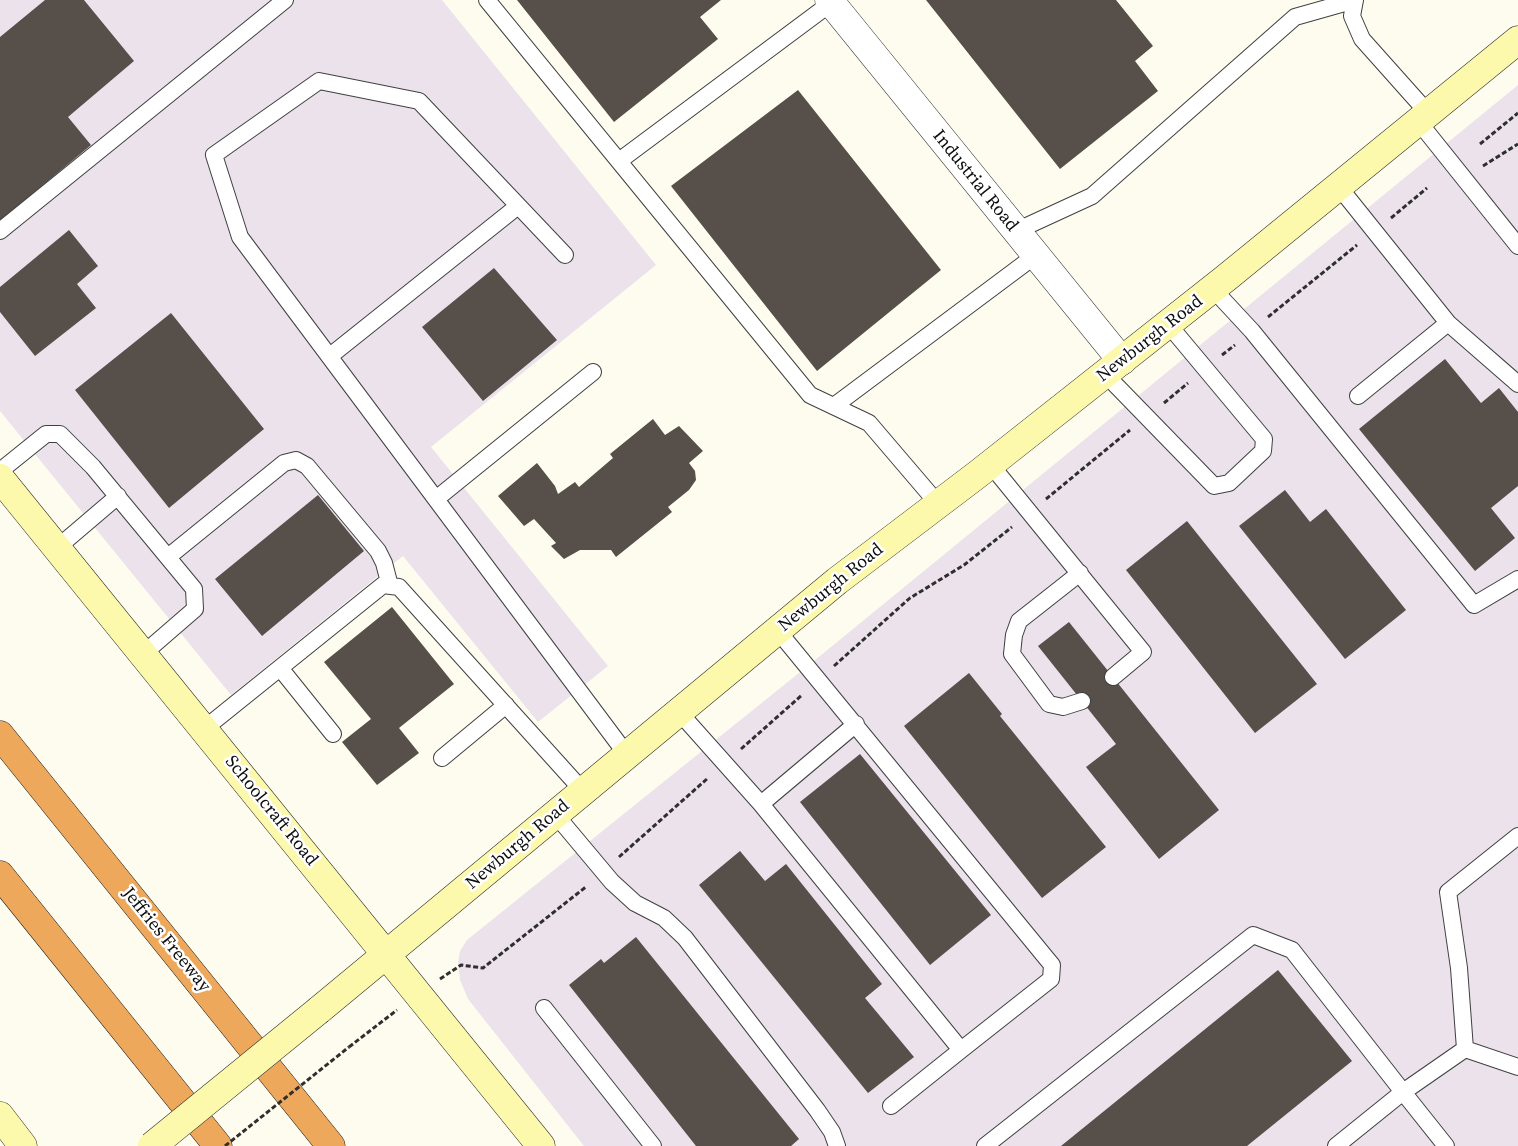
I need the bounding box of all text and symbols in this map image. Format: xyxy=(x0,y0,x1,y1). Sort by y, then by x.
street label: Industrial Road xyxy=(928,126,1022,236)
street label: Newburgh Road xyxy=(1093,291,1207,387)
street label: Newburgh Road xyxy=(774,539,888,637)
street label: Schoolcraft Road xyxy=(220,752,322,870)
street label: Newburgh Road xyxy=(462,795,574,895)
street label: Jeffries Freeway xyxy=(117,883,215,997)

